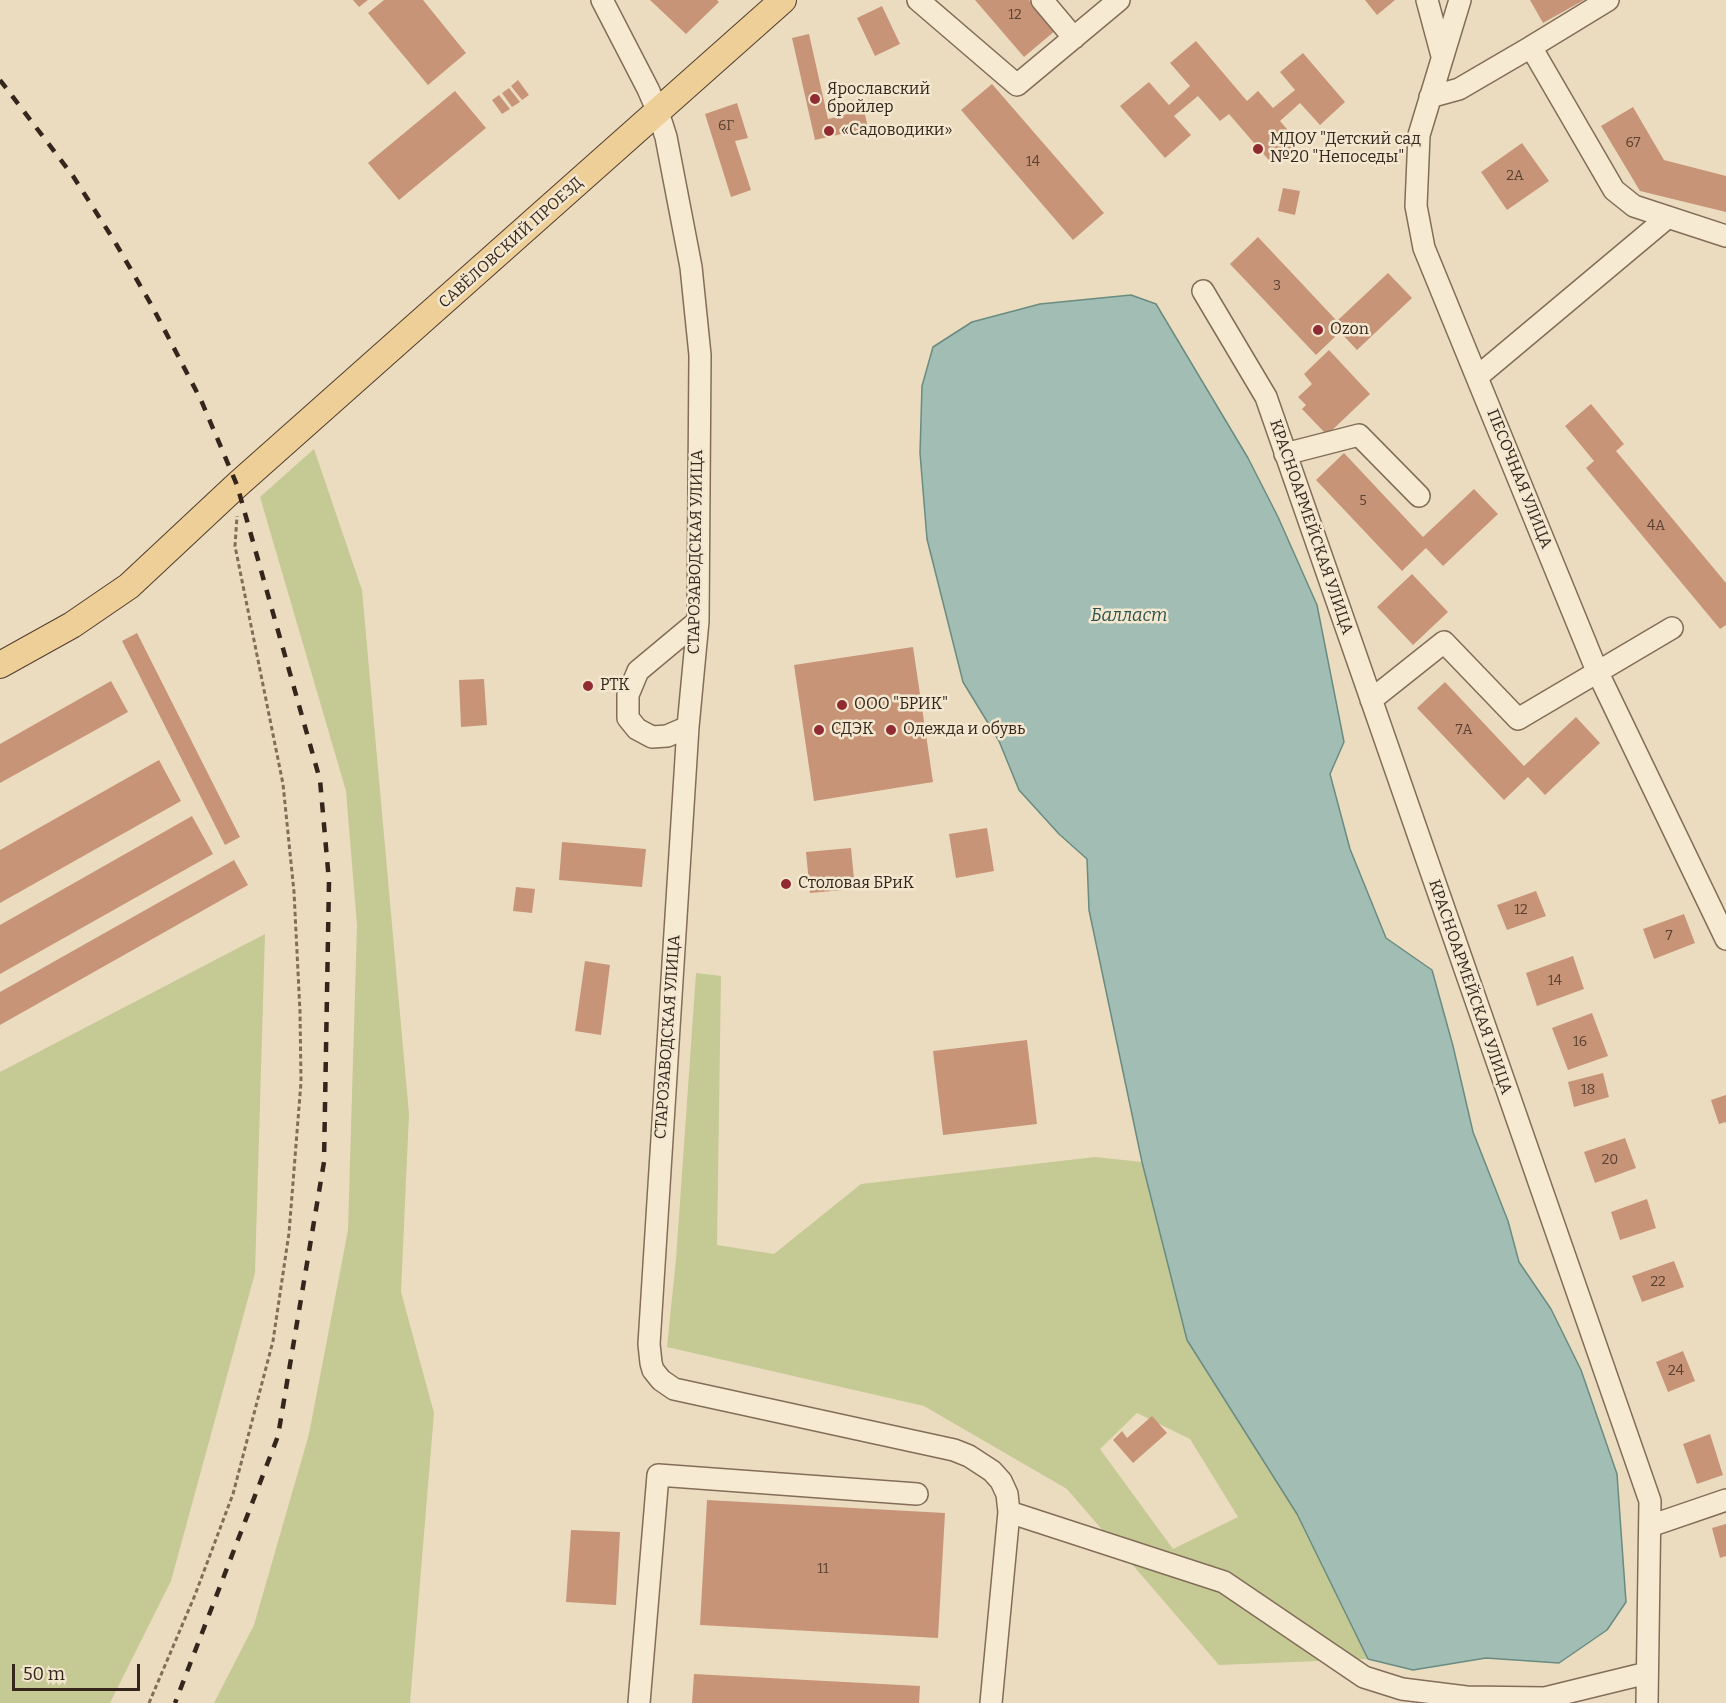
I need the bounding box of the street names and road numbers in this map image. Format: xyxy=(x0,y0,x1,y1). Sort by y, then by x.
street label: САВЁЛОВСКИЙ ПРОЕЗД xyxy=(435,173,587,313)
street label: ПЕСОЧНАЯ УЛИЦА xyxy=(1482,407,1556,551)
street label: КРАСНОАРМЕЙСКАЯ УЛИЦА xyxy=(1265,417,1357,637)
street label: СТАРОЗАВОДСКАЯ УЛИЦА xyxy=(685,449,707,655)
street label: КРАСНОАРМЕЙСКАЯ УЛИЦА xyxy=(1424,877,1516,1097)
street label: СТАРОЗАВОДСКАЯ УЛИЦА xyxy=(651,934,685,1140)

